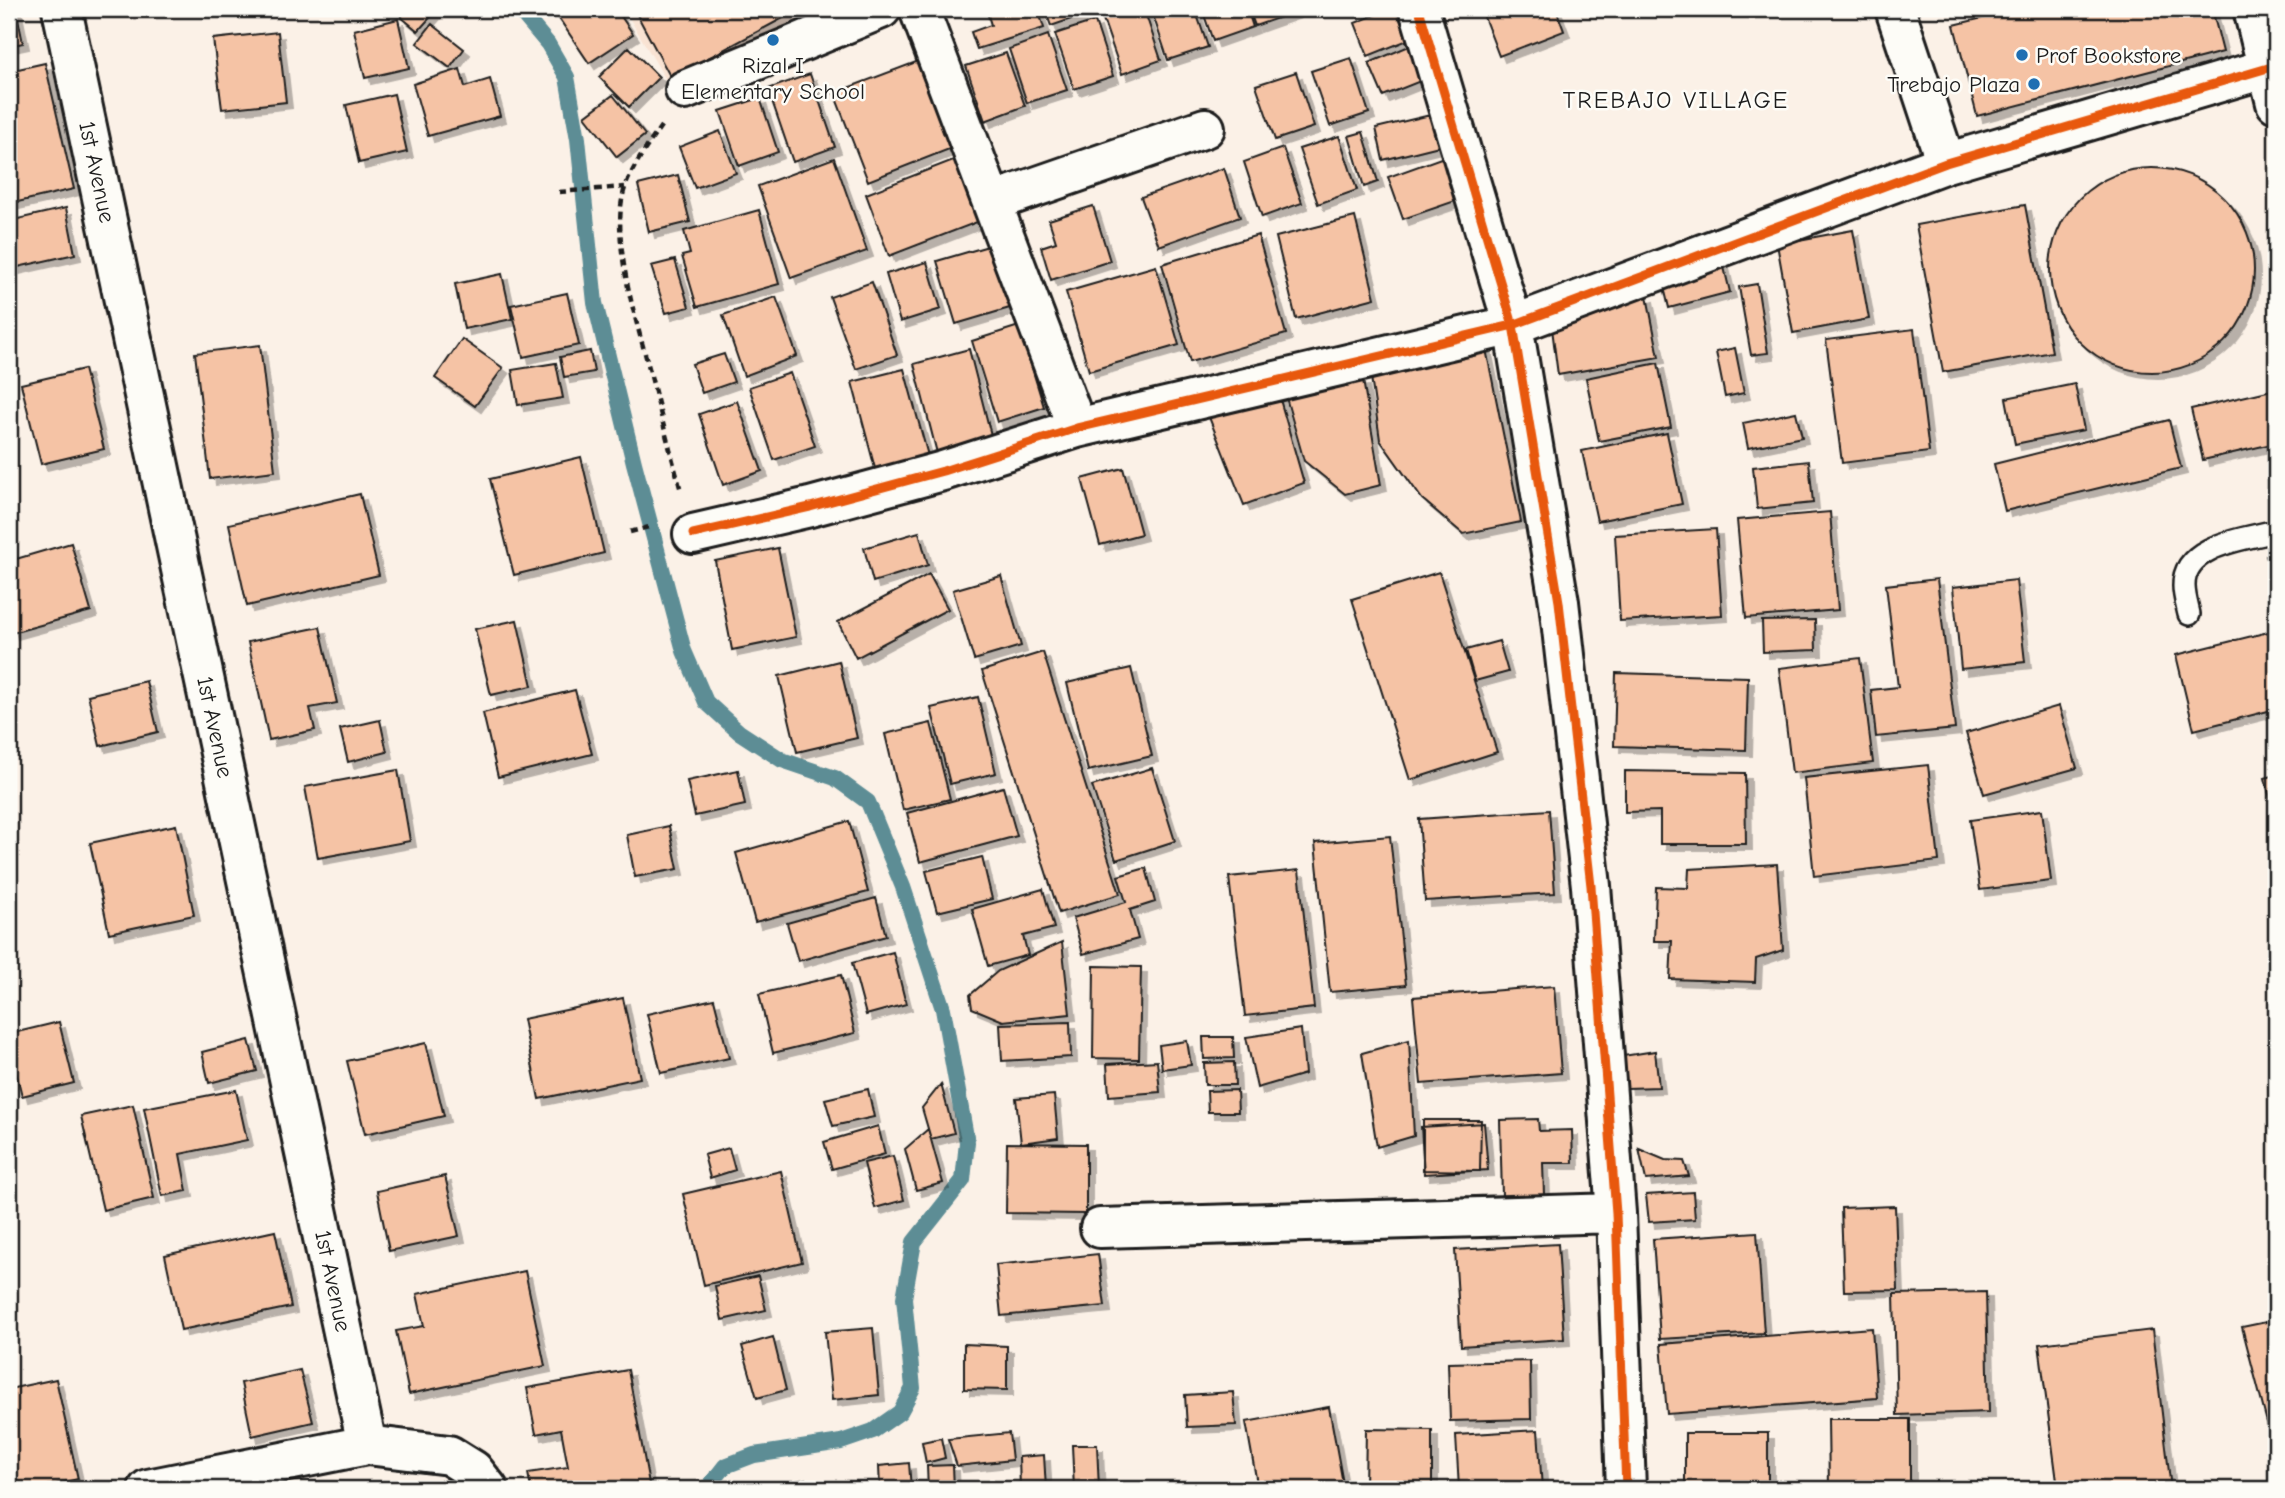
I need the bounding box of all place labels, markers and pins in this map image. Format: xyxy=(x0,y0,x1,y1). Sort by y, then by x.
marker: Rizal I Elementary School xyxy=(765,32,781,48)
place label: Prof Bookstore xyxy=(2036,42,2181,69)
marker: Prof Bookstore xyxy=(2014,47,2030,63)
place label: Rizal I Elementary School xyxy=(681,52,865,105)
place label: Trebajo Plaza xyxy=(1887,71,2020,98)
marker: Trebajo Plaza xyxy=(2026,76,2042,92)

